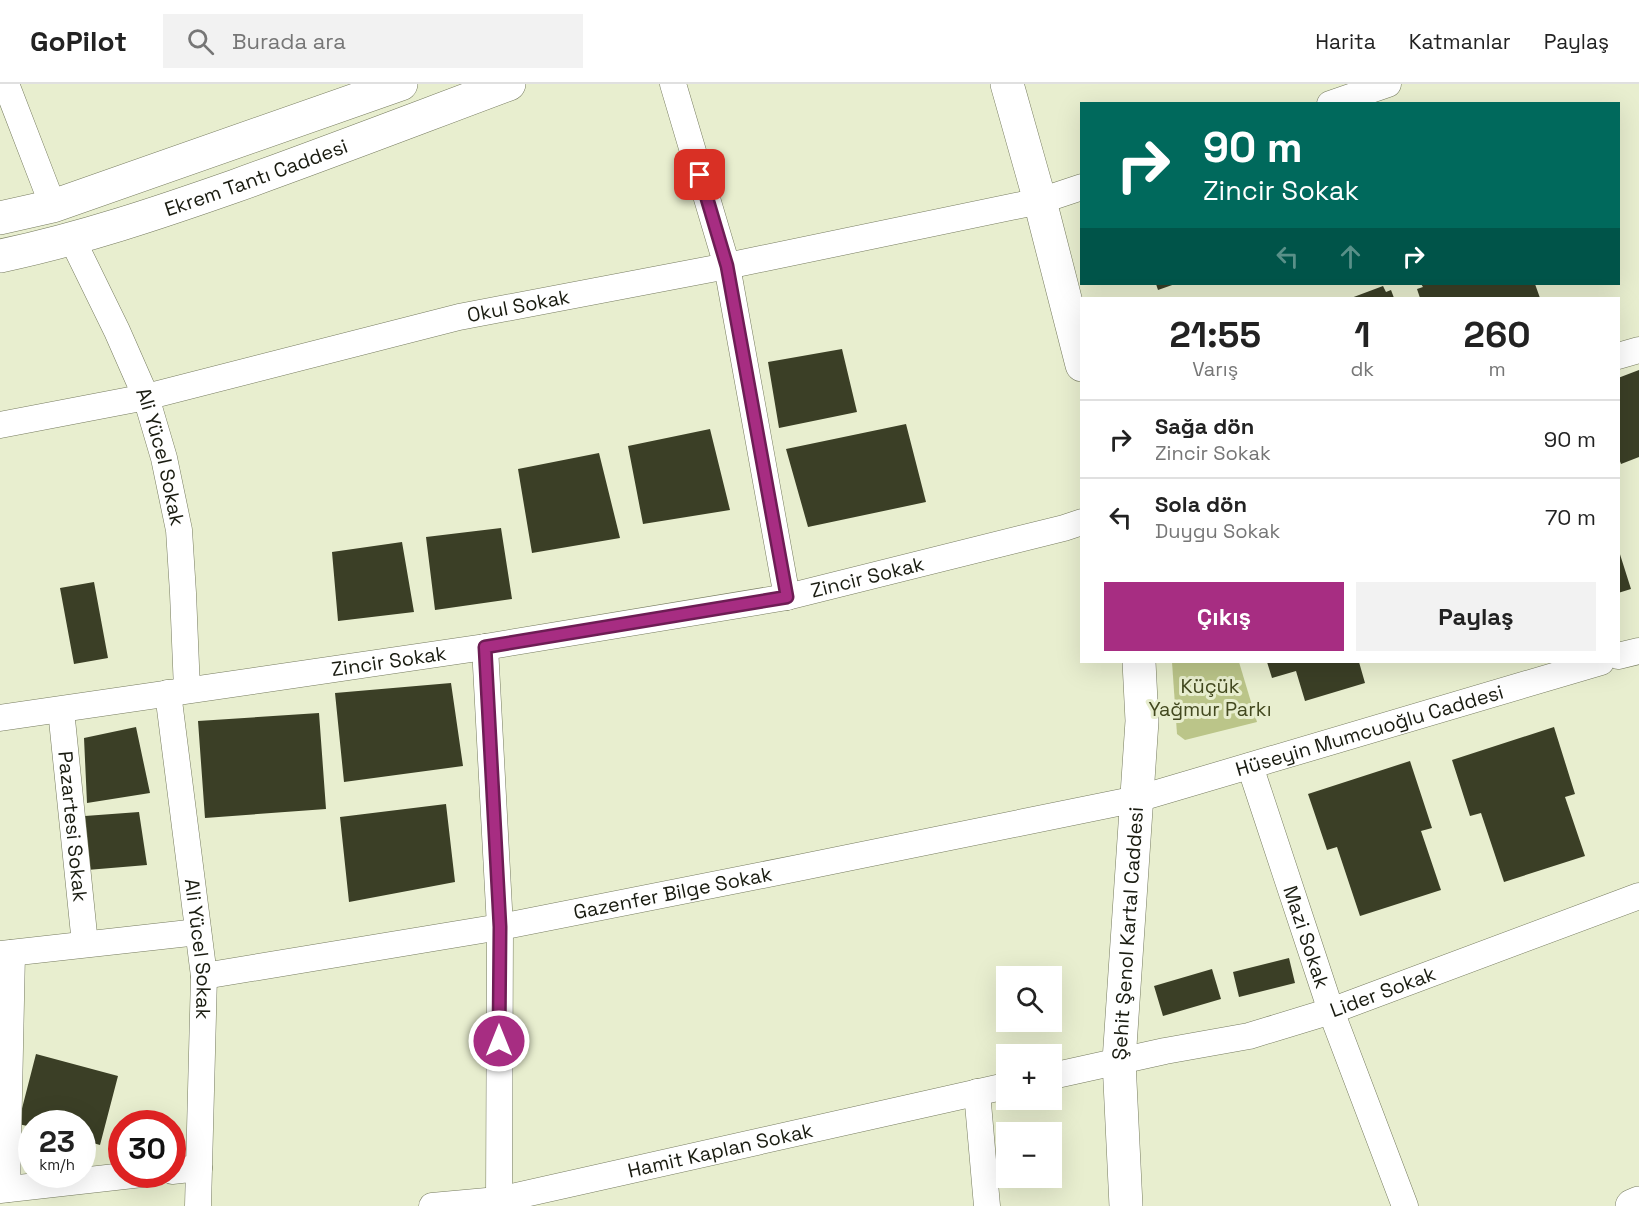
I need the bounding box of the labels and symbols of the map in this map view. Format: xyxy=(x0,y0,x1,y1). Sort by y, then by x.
street label: Ekrem Tantı Caddesi xyxy=(161,133,351,222)
pin xyxy=(674,149,725,200)
street label: Okul Sokak xyxy=(465,283,572,328)
street label: Ali Yücel Sokak xyxy=(130,383,191,528)
street label: Zincir Sokak xyxy=(808,550,927,604)
street label: Zincir Sokak xyxy=(330,640,448,682)
park label: Küçük Yağmur Parkı xyxy=(1148,673,1272,722)
street label: Hüseyin Mumcuoğlu Caddesi xyxy=(1232,679,1506,782)
street label: Pazartesi Sokak xyxy=(52,750,94,903)
street label: Şehit Şenol Kartal Caddesi xyxy=(1106,806,1149,1061)
street label: Gazenfer Bilge Sokak xyxy=(571,860,774,925)
street label: Ali Yücel Sokak xyxy=(179,877,217,1020)
street label: Mazi Sokak xyxy=(1277,882,1336,992)
street label: Lider Sokak xyxy=(1326,960,1439,1023)
position arrow xyxy=(467,1009,531,1073)
speed limit sign: 30 xyxy=(108,1110,186,1188)
street label: Hamit Kaplan Sokak xyxy=(625,1117,815,1184)

